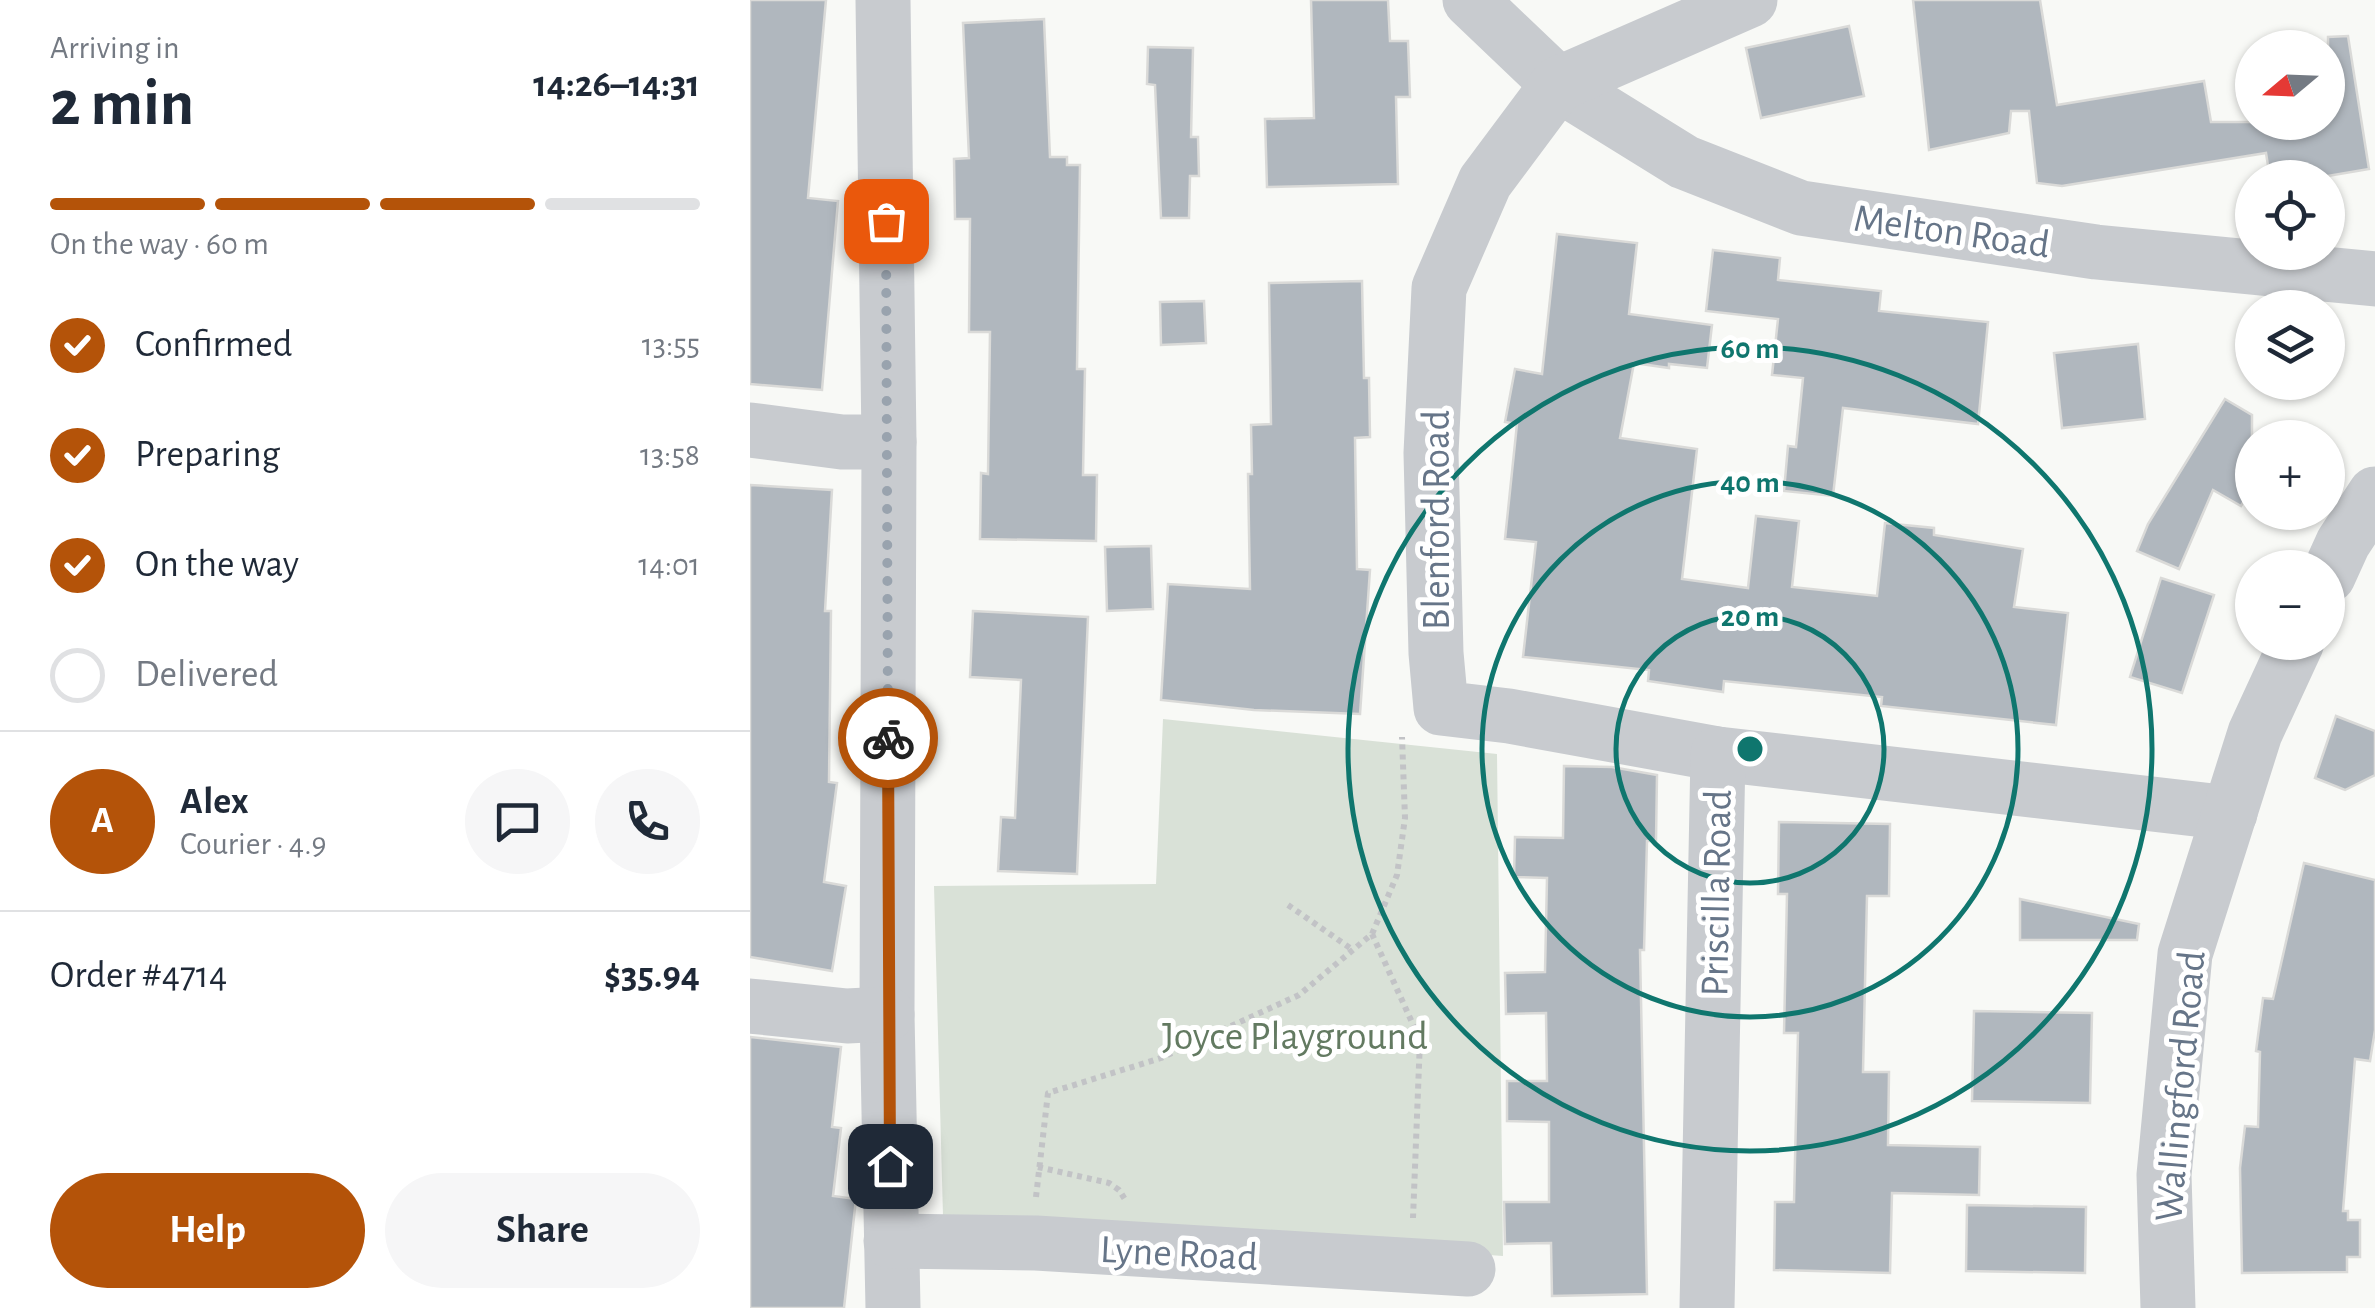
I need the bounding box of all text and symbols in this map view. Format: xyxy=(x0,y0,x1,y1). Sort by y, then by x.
north arrow xyxy=(2235,30,2345,140)
map controls xyxy=(2235,30,2345,660)
text: Arriving in xyxy=(50,32,179,64)
text: 14:26–14:31 xyxy=(533,66,700,104)
text: 2 min xyxy=(50,72,194,137)
button: locate xyxy=(2235,160,2345,270)
pin xyxy=(844,179,929,264)
icon: bag xyxy=(859,194,914,249)
street label: Melton Road xyxy=(1851,198,2052,266)
text: On the way · 60 m xyxy=(50,228,269,260)
button: layers xyxy=(2235,290,2345,400)
icon: check xyxy=(50,318,105,373)
text: Confirmed xyxy=(135,326,292,364)
text: 13:55 xyxy=(642,329,700,361)
text: 60 m xyxy=(1721,334,1779,364)
street label: Blenford Road xyxy=(1417,410,1457,630)
button: + xyxy=(2235,420,2345,530)
icon: check xyxy=(50,428,105,483)
text: Preparing xyxy=(135,436,280,474)
text: 13:58 xyxy=(640,439,700,471)
text: 40 m xyxy=(1720,468,1780,498)
icon: check xyxy=(50,538,105,593)
text: On the way xyxy=(135,546,299,584)
text: 14:01 xyxy=(638,549,700,581)
button: − xyxy=(2235,550,2345,660)
text: 20 m xyxy=(1721,602,1779,632)
text: Delivered xyxy=(135,656,278,694)
courier xyxy=(838,688,938,788)
icon: bike xyxy=(861,711,916,766)
centre of rings xyxy=(1732,731,1768,767)
button: chat xyxy=(465,769,570,874)
button: phone xyxy=(595,769,700,874)
text: Alex xyxy=(180,783,249,821)
street label: Priscilla Road xyxy=(1695,789,1739,997)
text: A xyxy=(91,802,114,840)
text: Courier · 4.9 xyxy=(180,828,327,860)
street label: Wallingford Road xyxy=(2149,949,2213,1223)
text: Order #4714 xyxy=(50,957,227,995)
text: $35.94 xyxy=(604,957,700,995)
park label: Joyce Playground xyxy=(1162,1017,1428,1057)
pin xyxy=(848,1124,933,1209)
icon: home xyxy=(863,1139,918,1194)
button: Help xyxy=(50,1173,365,1288)
button: Share xyxy=(385,1173,700,1288)
street label: Lyne Road xyxy=(1099,1230,1259,1278)

